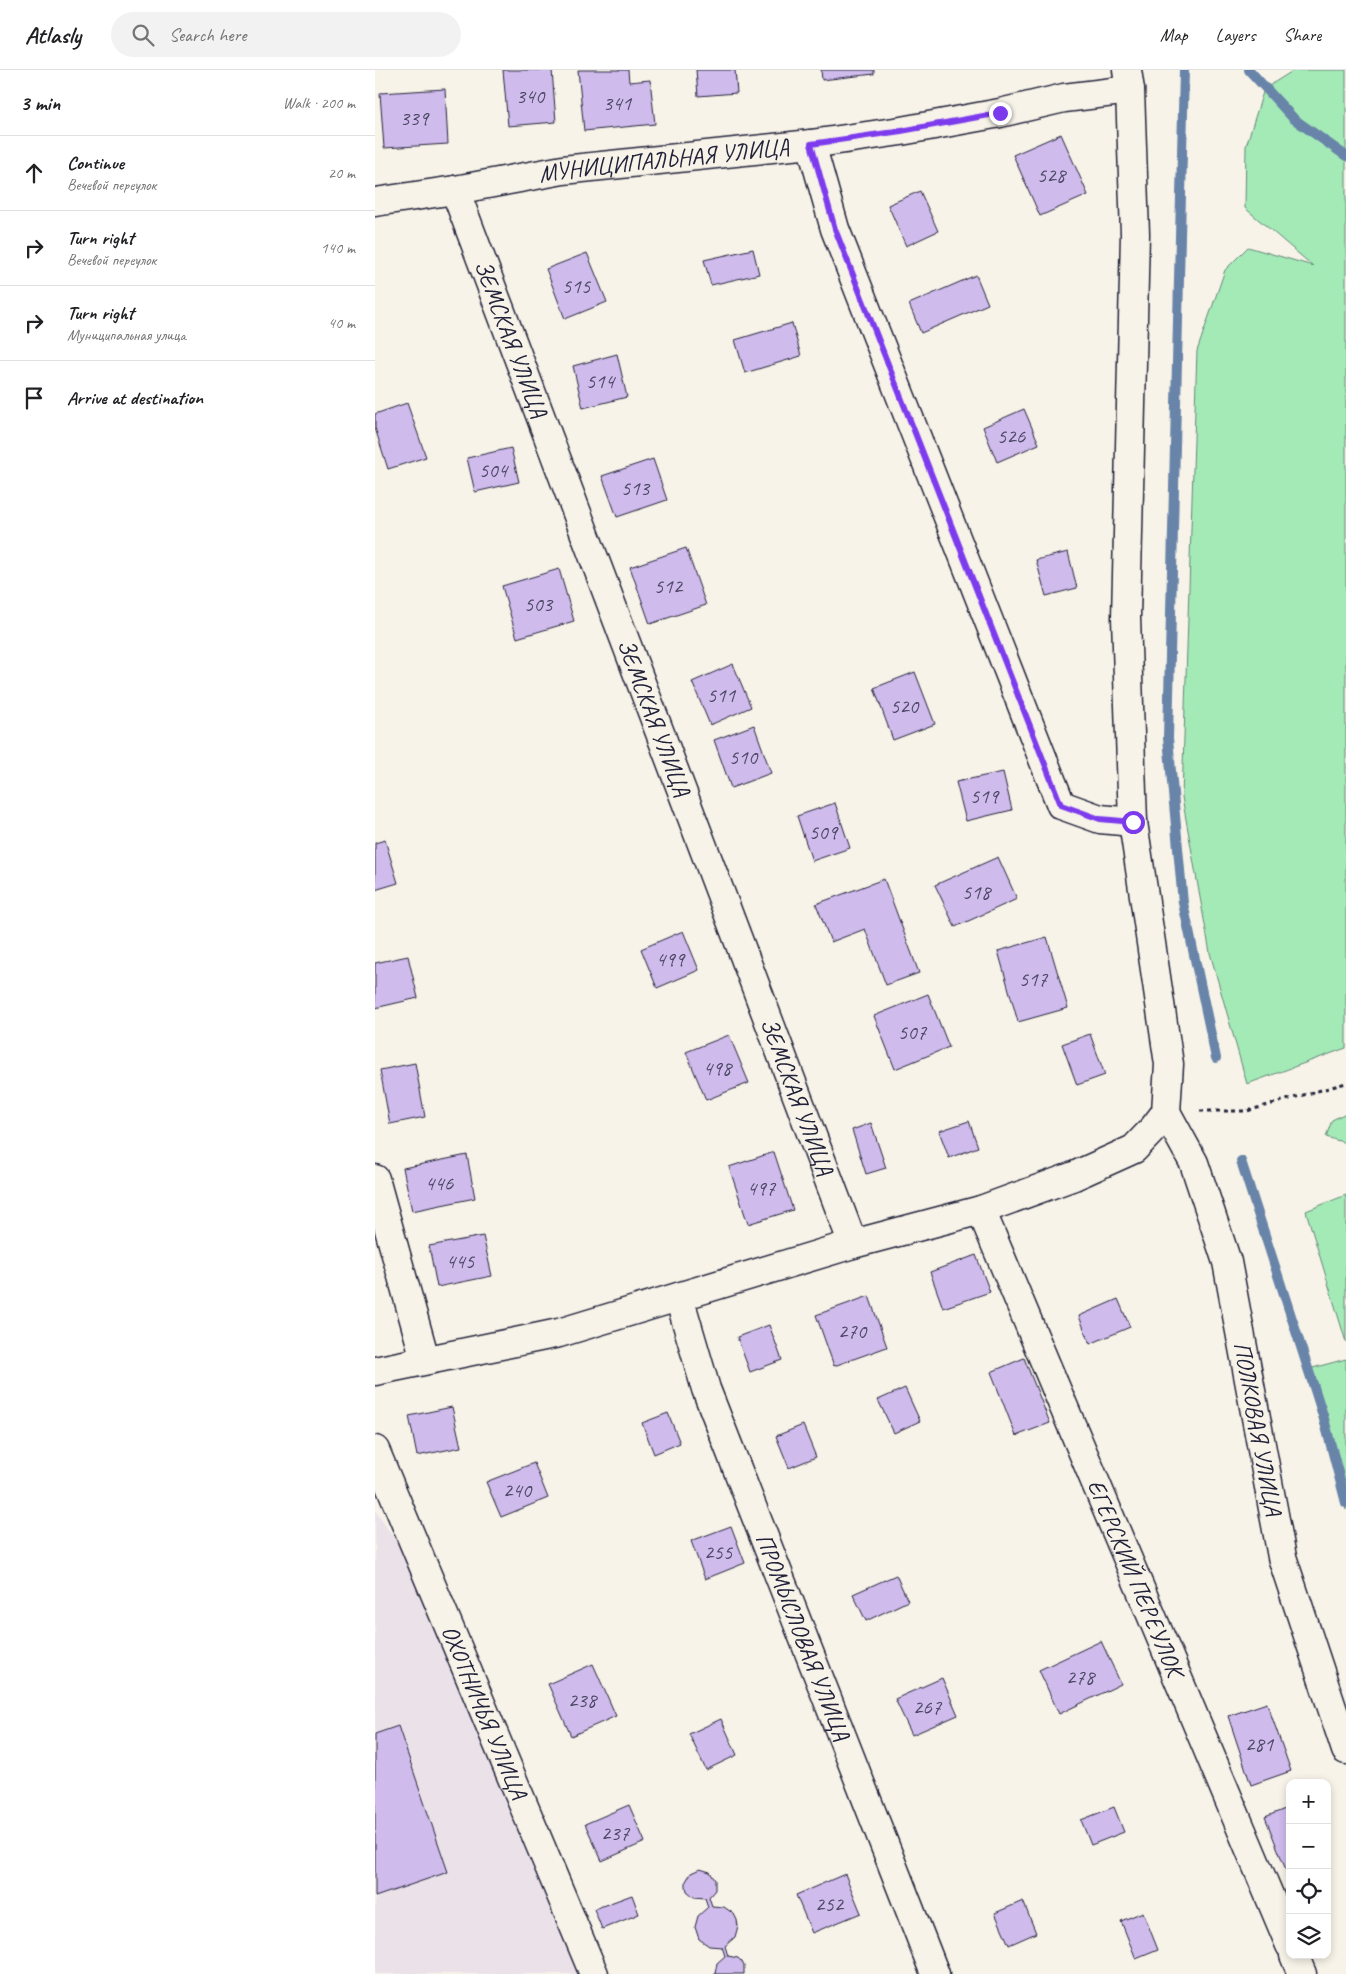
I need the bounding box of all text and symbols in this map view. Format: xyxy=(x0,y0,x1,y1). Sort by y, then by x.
search box xyxy=(111,12,461,57)
text: Atlasly xyxy=(25,20,81,50)
icon: search xyxy=(129,21,157,49)
text: Search here xyxy=(169,23,246,47)
text: Map xyxy=(1160,24,1188,46)
text: Layers xyxy=(1216,24,1255,46)
text: Share xyxy=(1283,24,1321,46)
house number: 340 xyxy=(516,83,546,109)
text: 3 min xyxy=(20,90,60,116)
house number: 341 xyxy=(603,90,633,116)
text: Walk · 200 m xyxy=(283,93,355,113)
route end xyxy=(989,102,1012,125)
house number: 339 xyxy=(400,105,430,131)
street label: МУНИЦИПАЛЬНАЯ УЛИЦА xyxy=(536,131,791,189)
text: Continue xyxy=(67,151,124,175)
icon: ahead xyxy=(20,159,48,187)
house number: 528 xyxy=(1037,162,1068,188)
text: 20 m xyxy=(328,163,355,183)
text: Вечевой переулок xyxy=(67,175,156,195)
text: Turn right xyxy=(67,226,134,250)
icon: right xyxy=(20,234,48,262)
text: 140 m xyxy=(321,238,355,258)
text: Вечевой переулок xyxy=(67,250,156,270)
street label: ЗЕМСКАЯ УЛИЦА xyxy=(468,256,555,423)
house number: 515 xyxy=(562,273,592,299)
text: Turn right xyxy=(67,301,134,325)
icon: right xyxy=(20,309,48,337)
text: 40 m xyxy=(328,313,355,333)
text: Муниципальная улица xyxy=(67,325,186,345)
house number: 514 xyxy=(586,368,617,394)
icon: arrive xyxy=(20,384,48,412)
text: Arrive at destination xyxy=(67,386,203,410)
house number: 526 xyxy=(997,423,1026,449)
house number: 504 xyxy=(479,457,510,483)
house number: 513 xyxy=(621,475,651,501)
house number: 512 xyxy=(654,573,684,599)
house number: 503 xyxy=(524,591,554,617)
street label: ЗЕМСКАЯ УЛИЦА xyxy=(611,635,698,801)
house number: 511 xyxy=(707,682,737,708)
house number: 520 xyxy=(890,693,920,719)
house number: 510 xyxy=(729,744,759,770)
house number: 519 xyxy=(970,783,1000,809)
route start xyxy=(1122,811,1145,834)
house number: 509 xyxy=(809,819,839,845)
house number: 518 xyxy=(962,879,993,905)
house number: 499 xyxy=(656,946,686,972)
house number: 517 xyxy=(1019,966,1049,992)
street label: ЗЕМСКАЯ УЛИЦА xyxy=(754,1014,841,1180)
house number: 507 xyxy=(898,1019,928,1045)
house number: 498 xyxy=(703,1055,734,1081)
house number: 446 xyxy=(425,1170,454,1196)
house number: 497 xyxy=(747,1175,777,1201)
house number: 445 xyxy=(446,1248,476,1274)
house number: 270 xyxy=(838,1318,868,1344)
street label: ПОЛКОВАЯ УЛИЦА xyxy=(1227,1339,1289,1519)
street label: ЕГЕРСКИЙ ПЕРЕУЛОК xyxy=(1081,1475,1192,1685)
house number: 240 xyxy=(503,1477,533,1503)
street label: ПРОМЫСЛОВАЯ УЛИЦА xyxy=(749,1529,857,1746)
house number: 255 xyxy=(704,1539,734,1565)
street label: ОХОТНИЧЬЯ УЛИЦА xyxy=(435,1621,534,1804)
house number: 278 xyxy=(1066,1664,1097,1690)
house number: 238 xyxy=(568,1687,599,1713)
house number: 267 xyxy=(913,1694,943,1720)
house number: 281 xyxy=(1245,1731,1275,1757)
map controls xyxy=(1286,1779,1331,1959)
button: + xyxy=(1286,1779,1331,1824)
house number: 237 xyxy=(601,1820,631,1846)
button: − xyxy=(1286,1824,1331,1869)
button: locate xyxy=(1286,1869,1331,1914)
house number: 252 xyxy=(815,1891,845,1917)
button: layers xyxy=(1286,1914,1331,1959)

